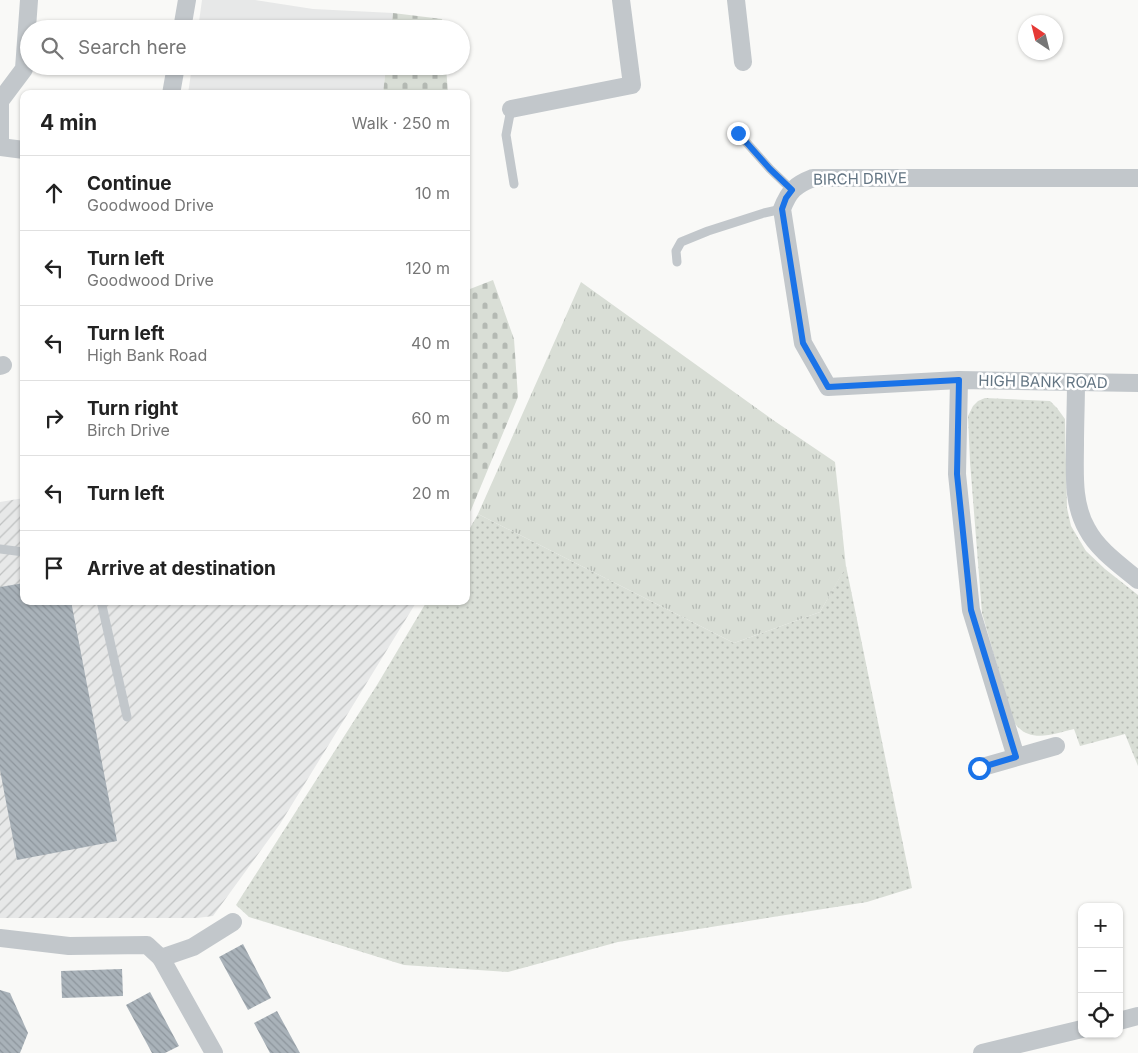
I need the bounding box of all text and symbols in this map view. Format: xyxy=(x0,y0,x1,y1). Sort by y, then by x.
north arrow xyxy=(1018,15,1063,60)
search box xyxy=(20,20,470,75)
icon: search xyxy=(38,34,66,62)
text: Search here xyxy=(78,36,187,59)
text: 4 min xyxy=(40,110,97,135)
text: Walk · 250 m xyxy=(352,113,450,133)
route end xyxy=(727,122,750,145)
street label: BIRCH DRIVE xyxy=(813,168,907,189)
text: Continue xyxy=(87,172,172,195)
icon: ahead xyxy=(40,179,68,207)
text: 10 m xyxy=(415,183,450,203)
text: Goodwood Drive xyxy=(87,195,214,215)
text: Turn left xyxy=(87,247,165,270)
icon: left xyxy=(40,254,68,282)
text: 120 m xyxy=(405,258,450,278)
text: Goodwood Drive xyxy=(87,270,214,290)
text: Turn left xyxy=(87,322,165,345)
icon: left xyxy=(40,329,68,357)
text: 40 m xyxy=(411,333,450,353)
text: High Bank Road xyxy=(87,345,207,365)
street label: HIGH BANK ROAD xyxy=(978,371,1108,392)
text: Turn right xyxy=(87,397,178,420)
icon: right xyxy=(40,404,68,432)
text: 60 m xyxy=(411,408,450,428)
text: Birch Drive xyxy=(87,420,170,440)
icon: left xyxy=(40,479,68,507)
text: Turn left xyxy=(87,482,165,505)
text: 20 m xyxy=(412,483,450,503)
icon: arrive xyxy=(40,554,68,582)
text: Arrive at destination xyxy=(87,557,276,580)
route start xyxy=(968,757,991,780)
map controls xyxy=(1078,903,1123,1038)
button: + xyxy=(1078,903,1123,948)
button: − xyxy=(1078,948,1123,993)
button: locate xyxy=(1078,993,1123,1038)

